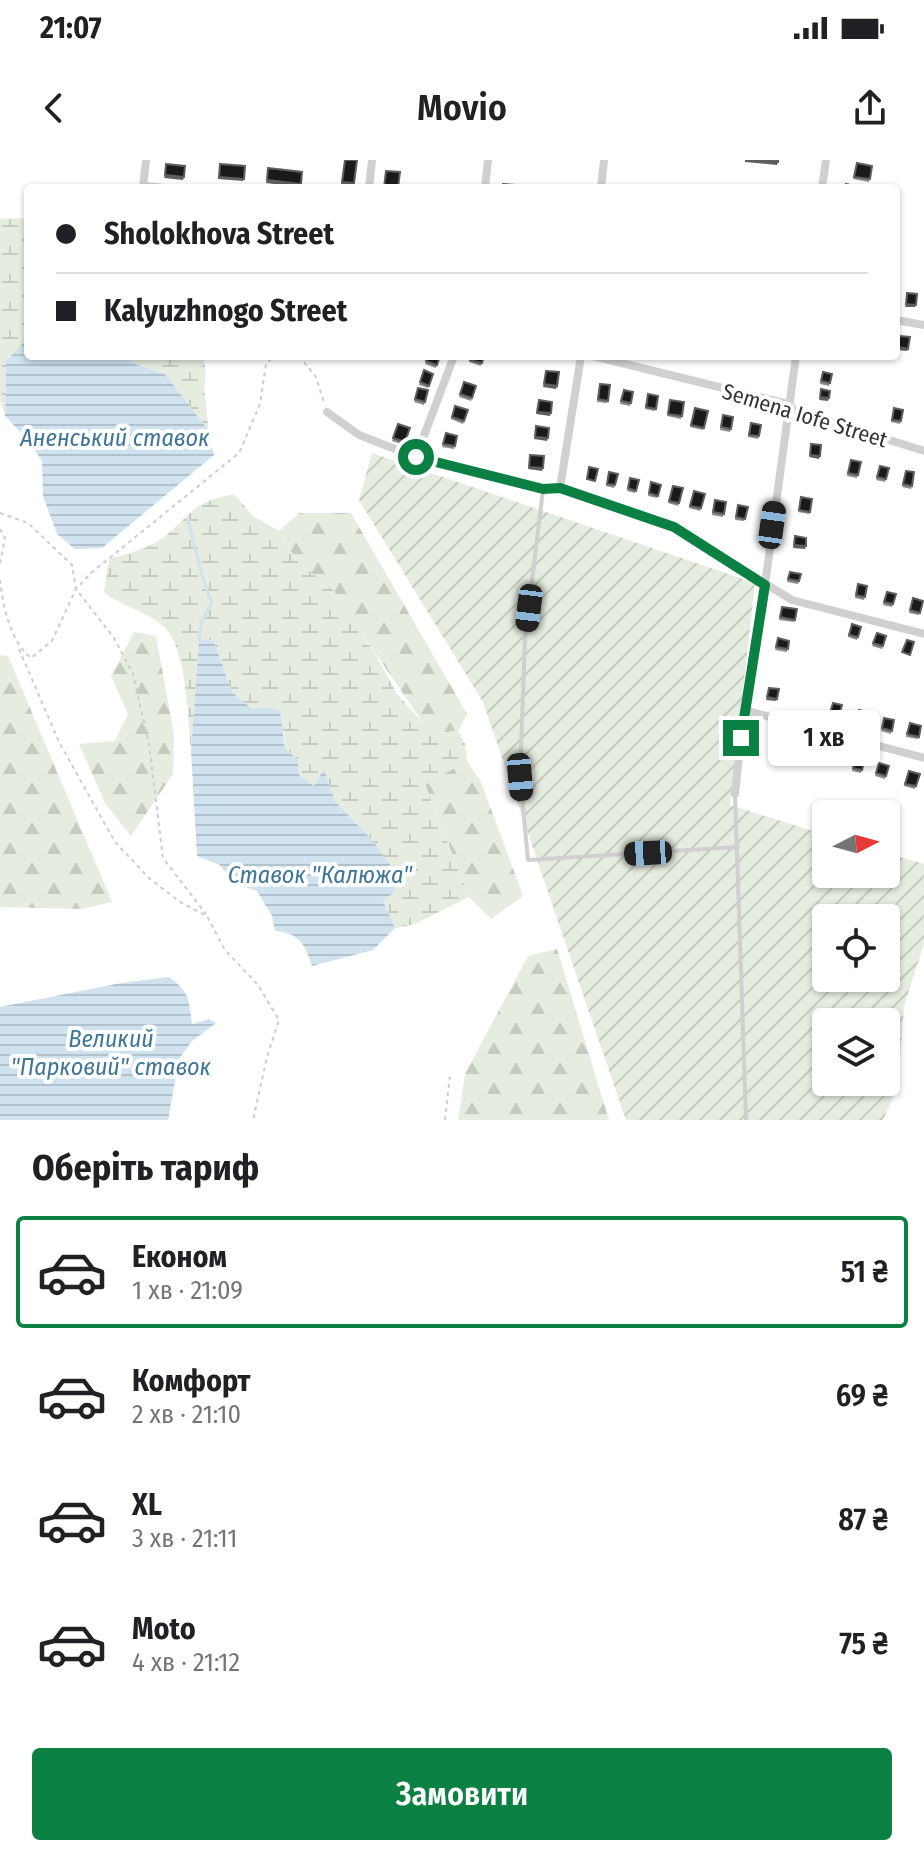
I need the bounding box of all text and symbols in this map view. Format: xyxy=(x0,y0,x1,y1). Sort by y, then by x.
text: 21:07 xyxy=(40,10,102,46)
icon: back xyxy=(32,86,76,130)
text: Movio xyxy=(417,86,507,130)
icon: share xyxy=(848,86,892,130)
text: Sholokhova Street xyxy=(104,216,334,252)
text: Kalyuzhnogo Street xyxy=(104,293,347,329)
street label: Semena Iofe Street xyxy=(719,378,891,454)
water label: Аненський ставок xyxy=(19,424,210,452)
route start xyxy=(398,439,434,475)
car xyxy=(757,500,787,550)
car xyxy=(514,583,544,633)
callout: 1 хв xyxy=(769,710,881,766)
route end xyxy=(723,720,759,756)
text: 1 хв xyxy=(803,722,845,753)
car xyxy=(506,752,534,802)
north arrow xyxy=(812,800,900,888)
map controls xyxy=(812,800,900,1096)
car xyxy=(623,840,673,866)
water label: Ставок "Калюжа" xyxy=(228,861,413,889)
button: locate xyxy=(812,904,900,992)
button: layers xyxy=(812,1008,900,1096)
water label: Великий "Парковий" ставок xyxy=(11,1025,212,1081)
text: Оберіть тариф xyxy=(32,1146,259,1190)
icon: car xyxy=(36,1236,108,1308)
text: Економ xyxy=(132,1239,227,1275)
text: 51 ₴ xyxy=(841,1254,888,1290)
text: 1 хв · 21:09 xyxy=(132,1275,243,1306)
icon: car xyxy=(36,1360,108,1432)
text: Комфорт xyxy=(132,1363,250,1399)
text: 69 ₴ xyxy=(836,1378,888,1414)
text: 2 хв · 21:10 xyxy=(132,1399,241,1430)
icon: car xyxy=(36,1484,108,1556)
text: XL xyxy=(132,1487,162,1523)
text: 87 ₴ xyxy=(838,1502,888,1538)
text: 3 хв · 21:11 xyxy=(132,1523,237,1554)
icon: car xyxy=(36,1608,108,1680)
text: Moto xyxy=(132,1611,196,1647)
text: 75 ₴ xyxy=(839,1626,888,1662)
text: 4 хв · 21:12 xyxy=(132,1647,240,1678)
button: Замовити xyxy=(32,1748,892,1840)

